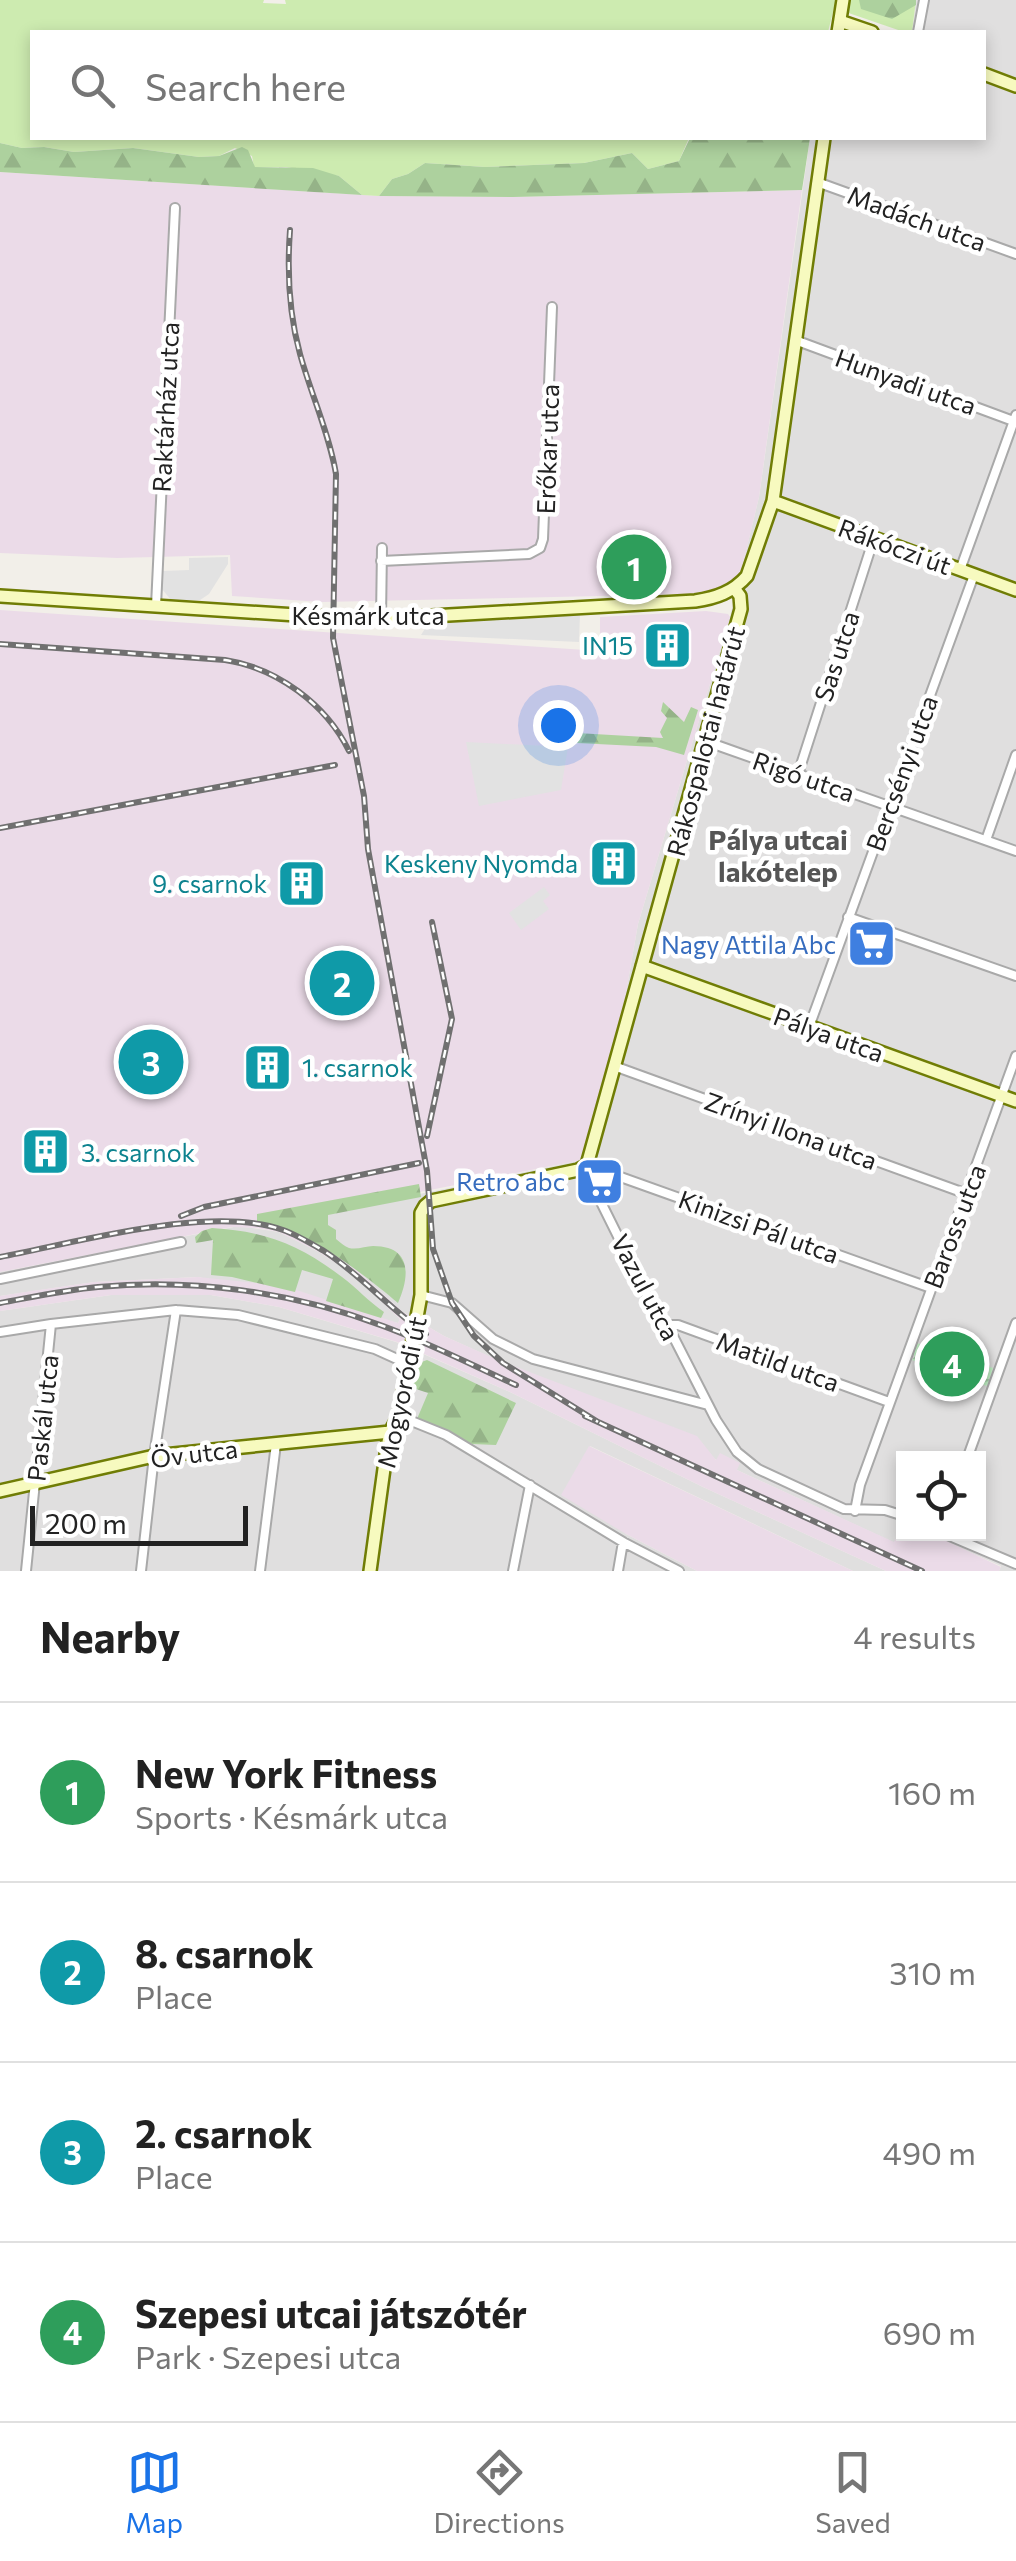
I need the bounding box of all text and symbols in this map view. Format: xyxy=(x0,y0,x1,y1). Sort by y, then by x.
search box xyxy=(30,30,986,140)
icon: search xyxy=(65,58,120,113)
text: Search here xyxy=(145,62,346,109)
street label: Madách utca xyxy=(844,179,990,257)
street label: Raktárház utca xyxy=(146,321,184,493)
street label: Hunyadi utca xyxy=(832,342,980,420)
street label: Erőkar utca xyxy=(530,383,564,515)
street label: Rákóczi út xyxy=(835,512,955,580)
pin: 1 xyxy=(602,530,666,604)
street label: Késmárk utca xyxy=(291,600,445,630)
street label: Sas utca xyxy=(807,607,865,705)
building icon: IN15 xyxy=(642,619,694,671)
street label: Rákospalotai határút xyxy=(660,623,750,859)
place label: IN15 xyxy=(582,630,633,660)
street label: Bercsényi utca xyxy=(859,691,943,855)
your location xyxy=(533,700,584,751)
street label: Rigó utca xyxy=(749,745,859,807)
district label: Pálya utcai lakótelep xyxy=(708,822,848,888)
building icon: Keskeny Nyomda xyxy=(587,837,639,889)
place label: Keskeny Nyomda xyxy=(384,848,578,878)
building icon: 9. csarnok xyxy=(276,857,328,909)
place label: 9. csarnok xyxy=(152,868,267,898)
supermarket icon: Nagy Attila Abc xyxy=(845,918,897,970)
place label: Nagy Attila Abc xyxy=(661,929,836,959)
pin: 2 xyxy=(310,946,374,1020)
street label: Pálya utca xyxy=(770,1000,888,1068)
pin: 3 xyxy=(118,1024,184,1100)
building icon: 1. csarnok xyxy=(241,1041,293,1093)
place label: 1. csarnok xyxy=(302,1052,413,1082)
street label: Zrínyi Ilona utca xyxy=(701,1085,881,1175)
building icon: 3. csarnok xyxy=(20,1126,72,1178)
place label: 3. csarnok xyxy=(81,1137,196,1167)
supermarket icon: Retro abc xyxy=(574,1155,626,1207)
street label: Baross utca xyxy=(917,1160,991,1292)
place label: Retro abc xyxy=(456,1166,565,1196)
street label: Kinizsi Pál utca xyxy=(675,1183,843,1269)
street label: Vazul utca xyxy=(606,1229,686,1345)
street label: Mogyoródi út xyxy=(370,1313,432,1471)
street label: Matild utca xyxy=(713,1325,843,1397)
pin: 4 xyxy=(920,1326,984,1402)
street label: Paskál utca xyxy=(20,1353,64,1483)
street label: Öv utca xyxy=(149,1433,239,1473)
map controls xyxy=(896,1451,986,1541)
button: locate xyxy=(896,1451,986,1541)
scale bar xyxy=(30,1501,248,1546)
text: 200 m xyxy=(45,1506,127,1540)
text: Nearby xyxy=(40,1610,180,1662)
text: 4 results xyxy=(853,1616,976,1656)
text: New York Fitness xyxy=(135,1749,437,1796)
text: 1 xyxy=(65,1772,80,1812)
text: 160 m xyxy=(888,1772,976,1812)
text: Sports · Késmárk utca xyxy=(135,1796,448,1836)
text: 8. csarnok xyxy=(135,1929,314,1976)
text: 2 xyxy=(63,1952,82,1992)
text: 310 m xyxy=(889,1952,976,1992)
text: Place xyxy=(135,1976,213,2016)
text: 2. csarnok xyxy=(135,2109,312,2156)
text: 3 xyxy=(63,2132,82,2172)
text: 490 m xyxy=(882,2132,976,2172)
text: Place xyxy=(135,2156,213,2196)
text: Szepesi utcai játszótér xyxy=(135,2289,527,2336)
text: 4 xyxy=(63,2312,82,2352)
text: 690 m xyxy=(883,2312,976,2352)
text: Park · Szepesi utca xyxy=(135,2336,401,2376)
tab: Map xyxy=(125,2445,183,2539)
tab: Directions xyxy=(433,2445,565,2539)
tab: Saved xyxy=(815,2445,891,2539)

